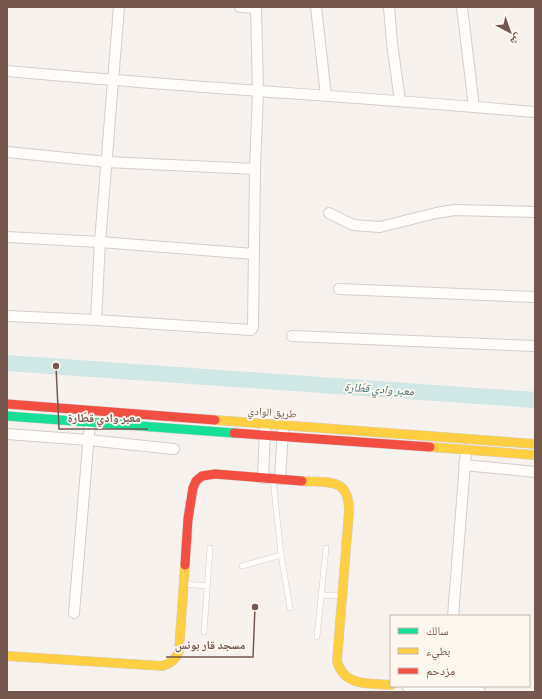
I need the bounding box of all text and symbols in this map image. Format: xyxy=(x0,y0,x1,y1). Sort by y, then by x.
north arrow xyxy=(490,12,530,52)
text: ش xyxy=(507,30,526,49)
water label: معبر وادي قطّارة xyxy=(343,379,415,401)
street label: طريق الوادي xyxy=(247,403,297,422)
callout: معبر وادي قطّارة xyxy=(59,405,148,429)
text: معبر وادي قطّارة xyxy=(67,410,141,428)
legend xyxy=(390,615,530,687)
text: سالك xyxy=(426,623,448,638)
callout: مسجد قار بونس xyxy=(166,633,253,657)
text: مسجد قار بونس xyxy=(175,637,246,653)
text: بطيء xyxy=(426,643,450,661)
text: مزدحم xyxy=(426,663,455,679)

